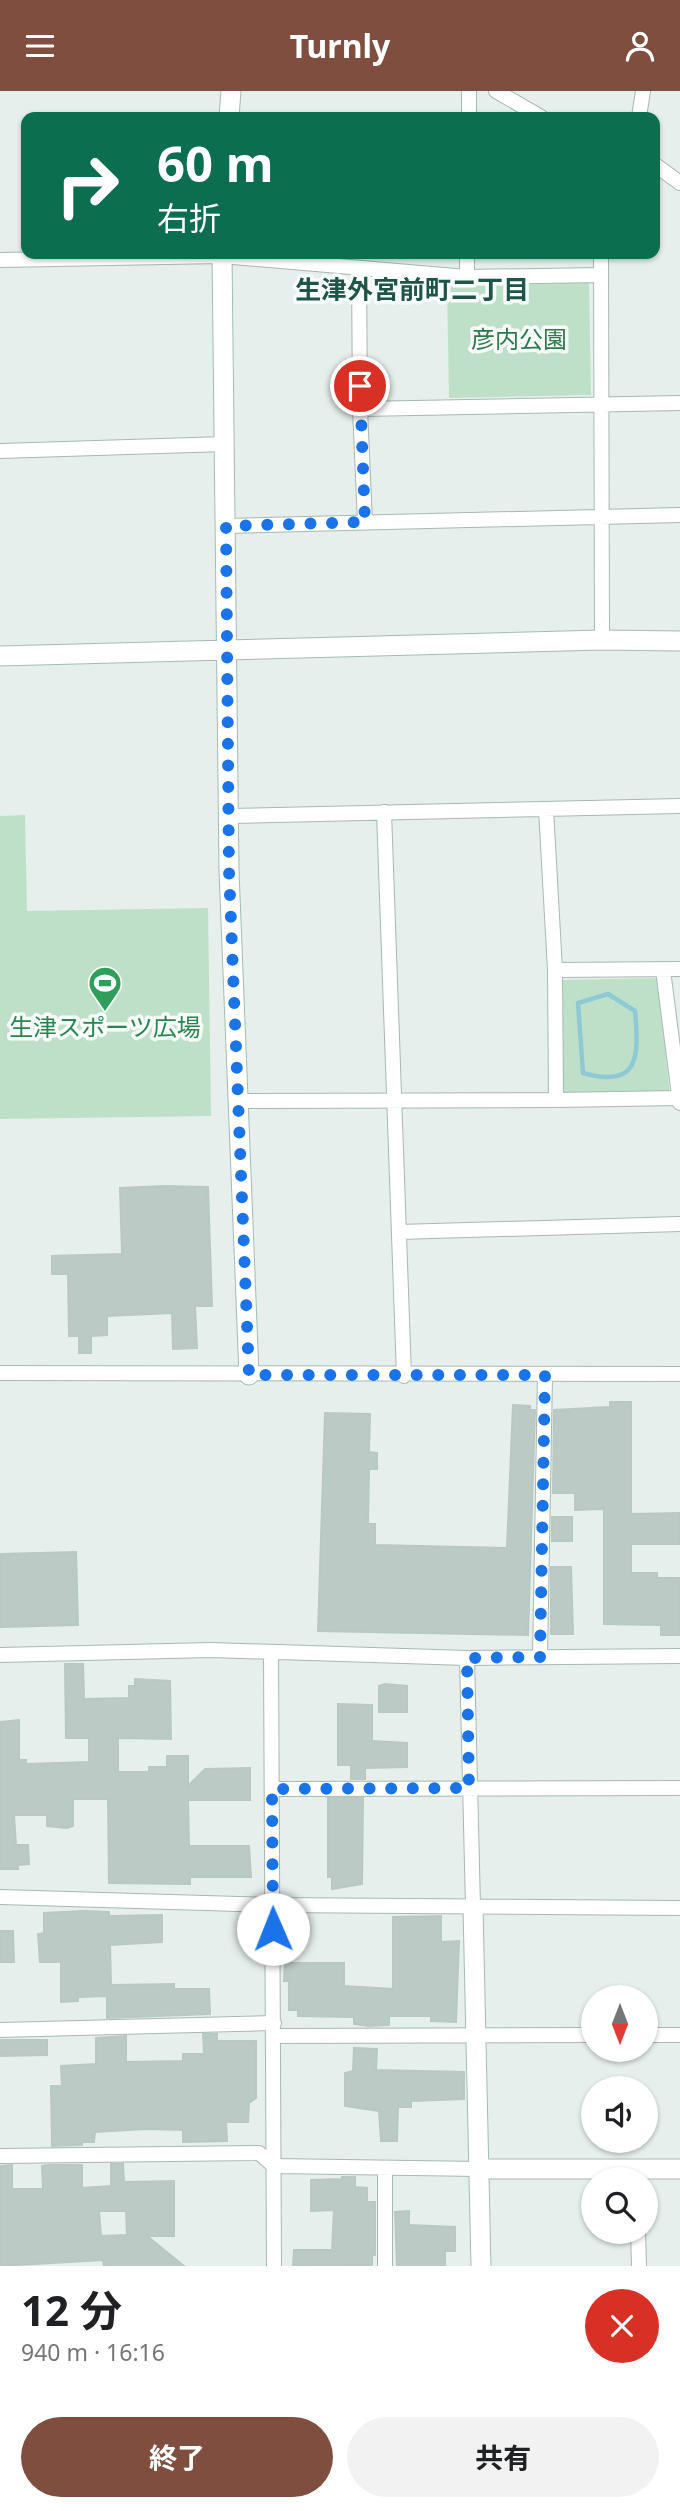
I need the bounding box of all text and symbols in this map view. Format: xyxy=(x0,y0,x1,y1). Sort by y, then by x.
text: Turnly xyxy=(290,24,390,67)
icon: menu xyxy=(21,27,59,65)
icon: person xyxy=(621,27,659,65)
text: 60 m xyxy=(157,130,274,196)
icon: right xyxy=(42,140,133,231)
text: 右折 xyxy=(157,196,221,239)
district label: 生津外宮前町二丁目 xyxy=(295,271,529,307)
park label: 彦内公園 xyxy=(471,322,567,355)
pin xyxy=(330,356,390,416)
icon: arrive xyxy=(341,367,379,405)
sports icon: 生津スポーツ広場 xyxy=(86,964,124,1013)
place label: 生津スポーツ広場 xyxy=(9,1010,201,1043)
position arrow xyxy=(236,1892,310,1966)
north arrow xyxy=(581,1985,658,2061)
map controls xyxy=(581,1985,658,2244)
button: sound xyxy=(581,2076,658,2153)
button: search xyxy=(581,2167,658,2244)
text: 12 分 xyxy=(21,2281,122,2338)
button: close xyxy=(585,2289,659,2363)
text: 940 m · 16:16 xyxy=(21,2336,165,2368)
button: 終了 xyxy=(21,2417,333,2497)
button: 共有 xyxy=(347,2417,659,2497)

